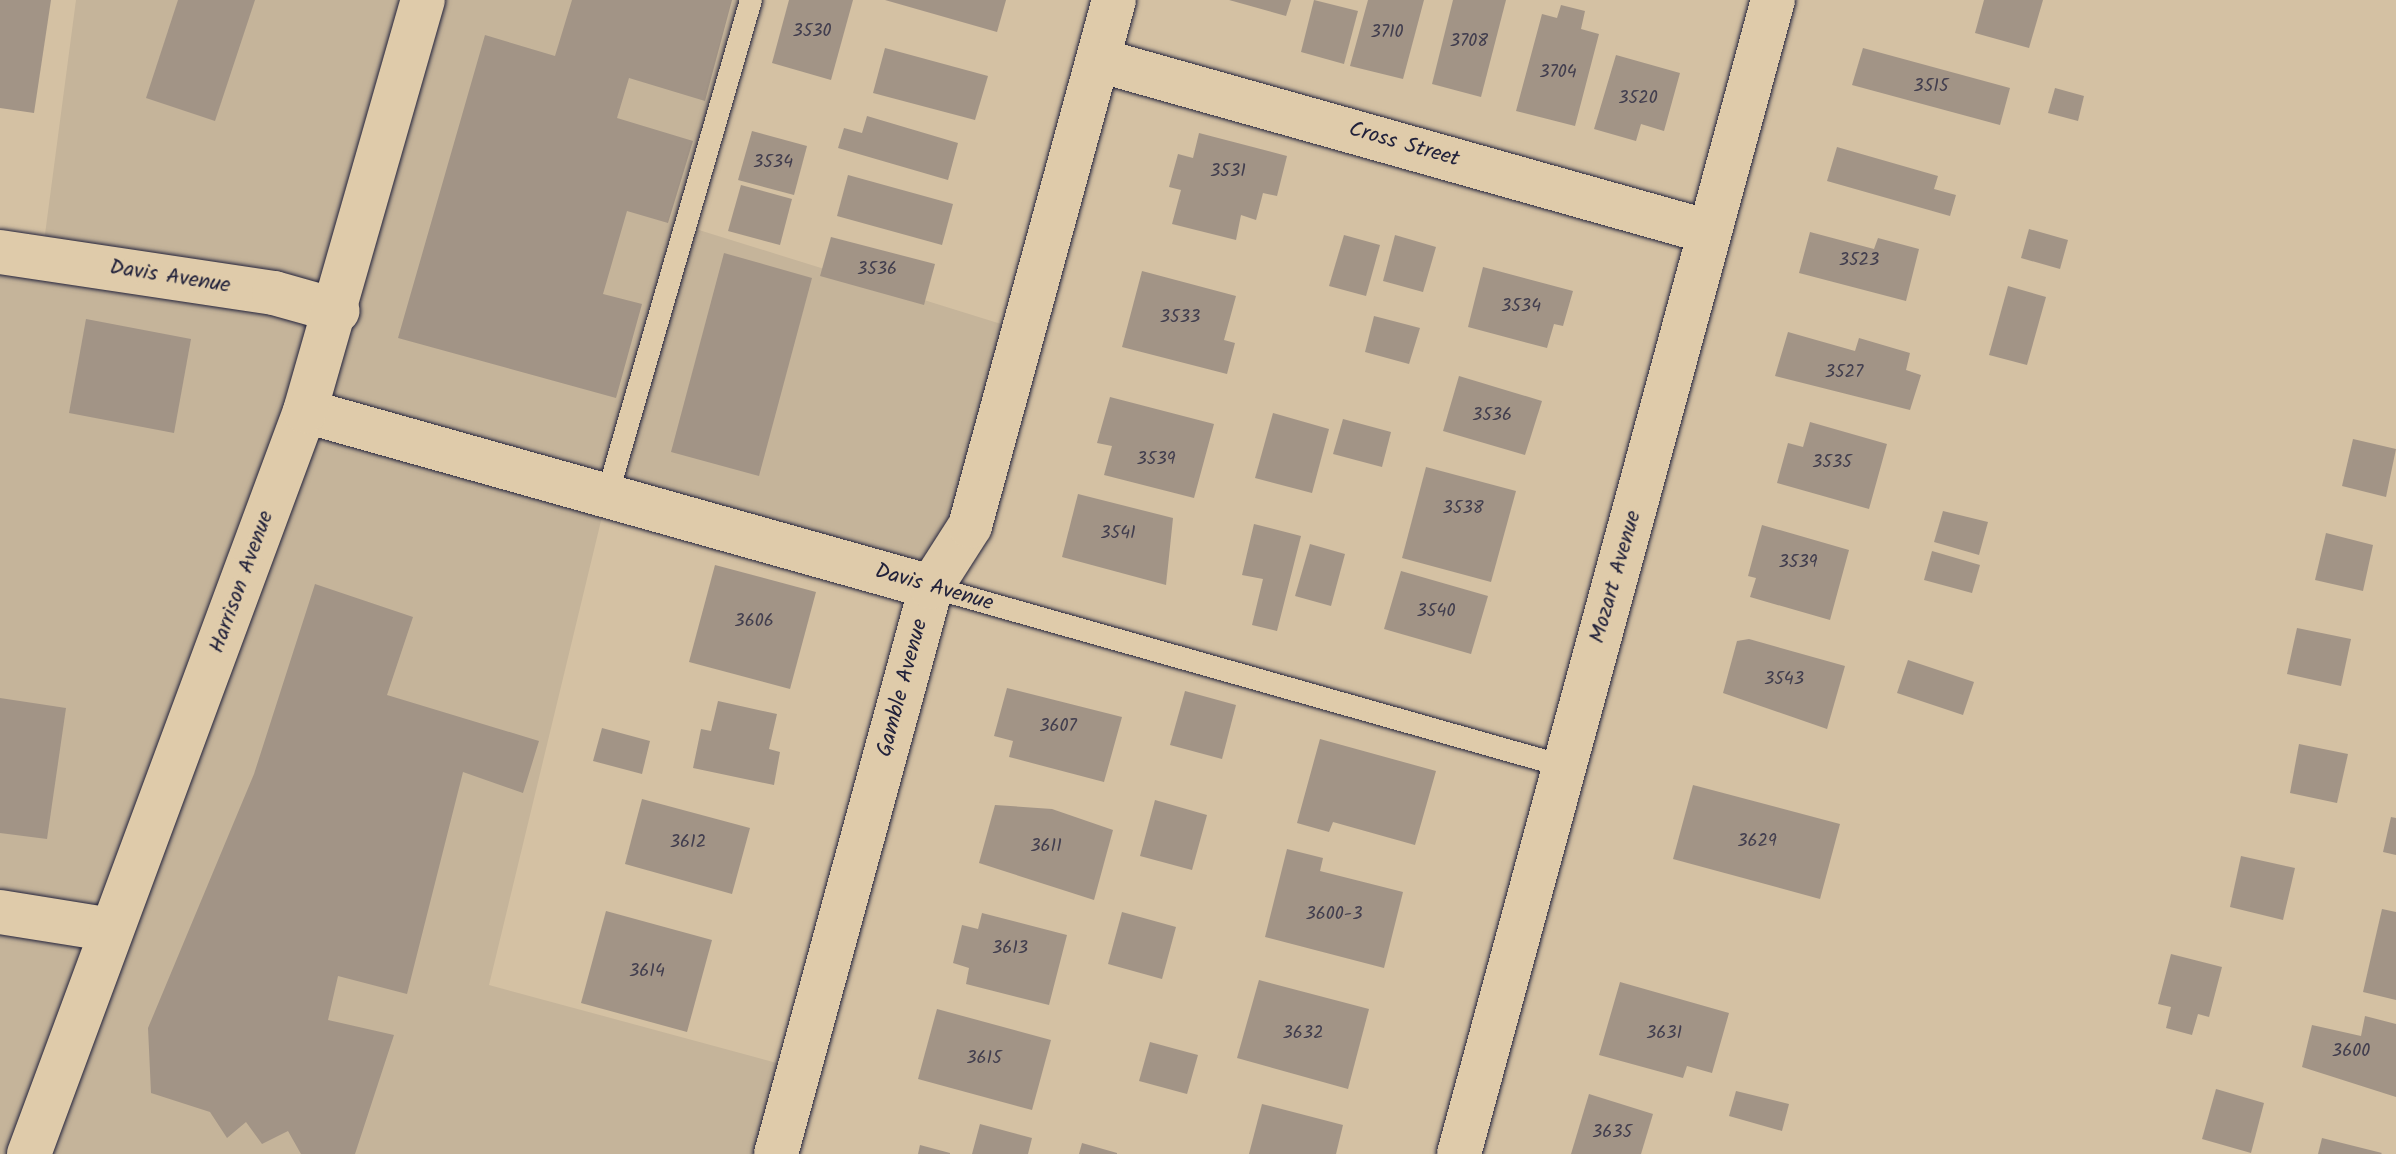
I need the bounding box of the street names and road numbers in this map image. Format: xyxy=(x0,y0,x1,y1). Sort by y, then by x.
street label: Cross Street xyxy=(1346,117,1462,173)
street label: Davis Avenue xyxy=(108,254,232,300)
street label: Harrison Avenue xyxy=(204,507,280,657)
street label: Mozart Avenue xyxy=(1584,508,1648,646)
street label: Davis Avenue xyxy=(872,558,996,618)
street label: Gamble Avenue xyxy=(872,616,934,760)

